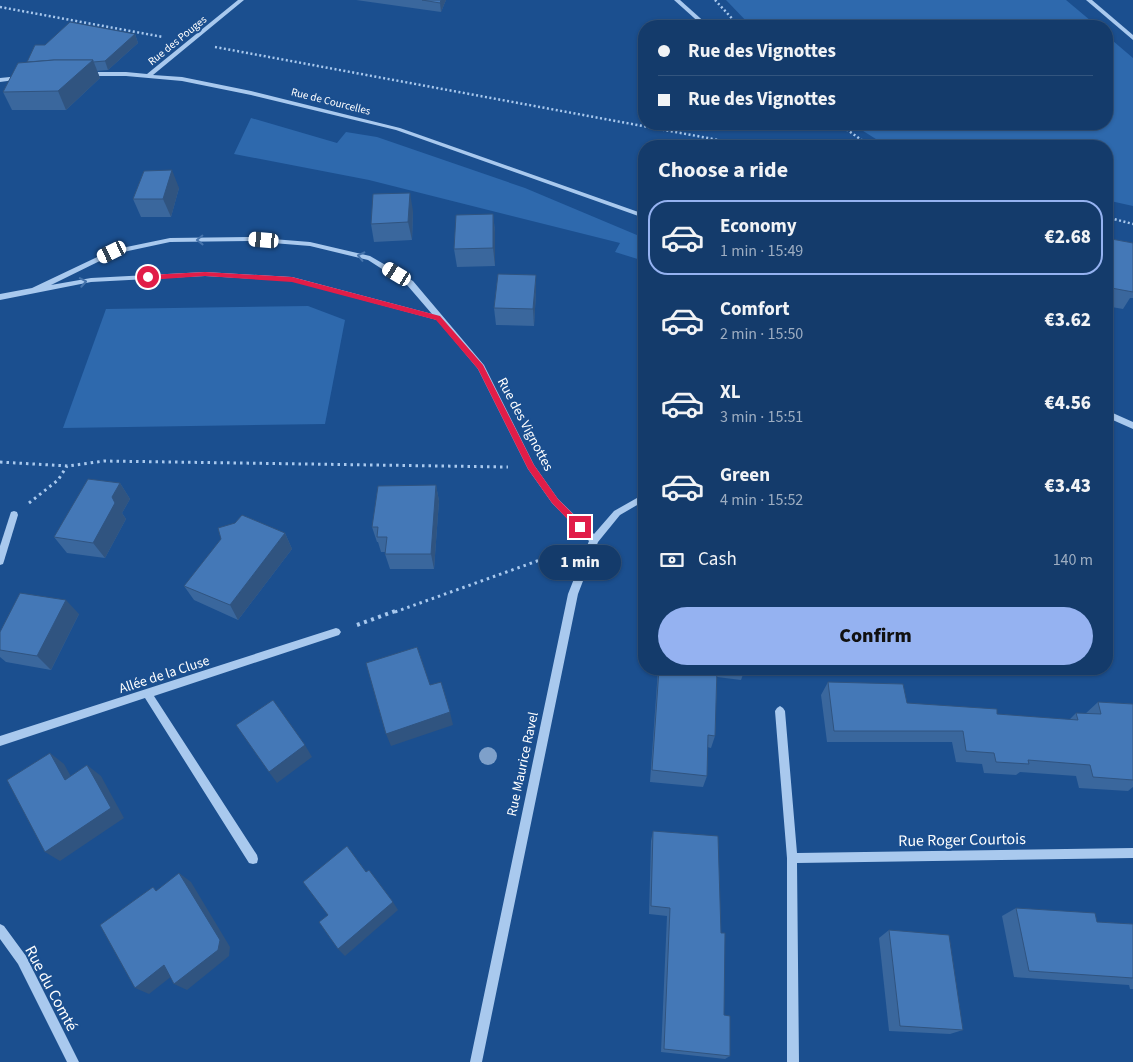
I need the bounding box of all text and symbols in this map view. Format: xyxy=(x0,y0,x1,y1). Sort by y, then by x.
street label: Rue des Pouges xyxy=(145,12,210,69)
text: Rue des Vignottes xyxy=(688,38,836,65)
street label: Rue de Courcelles xyxy=(290,84,373,119)
text: Rue des Vignottes xyxy=(688,86,836,113)
text: Choose a ride xyxy=(658,154,788,186)
text: Economy xyxy=(720,213,797,240)
icon: car xyxy=(660,215,705,260)
text: €2.68 xyxy=(1045,224,1091,251)
car xyxy=(248,231,279,249)
one-way arrow xyxy=(196,235,204,245)
car xyxy=(95,239,128,265)
text: 1 min · 15:49 xyxy=(720,240,803,262)
one-way arrow xyxy=(356,251,365,262)
car xyxy=(380,260,413,288)
route start xyxy=(137,266,159,288)
one-way arrow xyxy=(79,277,88,287)
text: Comfort xyxy=(720,296,790,323)
icon: car xyxy=(660,298,705,343)
text: €3.62 xyxy=(1045,307,1091,334)
text: 2 min · 15:50 xyxy=(720,323,803,345)
street label: Rue des Vignottes xyxy=(492,374,558,475)
text: XL xyxy=(720,379,741,406)
icon: car xyxy=(660,381,705,426)
text: €4.56 xyxy=(1045,390,1091,417)
text: 3 min · 15:51 xyxy=(720,406,803,428)
text: Green xyxy=(720,462,770,489)
icon: car xyxy=(660,464,705,509)
text: €3.43 xyxy=(1045,473,1091,500)
text: 4 min · 15:52 xyxy=(720,489,803,511)
route end xyxy=(569,516,591,538)
callout: 1 min xyxy=(539,544,621,580)
icon: cash xyxy=(658,546,686,574)
text: Cash xyxy=(698,546,737,573)
text: 140 m xyxy=(1053,549,1093,571)
text: 1 min xyxy=(560,551,600,573)
button: Confirm xyxy=(658,607,1093,665)
street label: Allée de la Cluse xyxy=(116,651,212,699)
street label: Rue Maurice Ravel xyxy=(502,710,544,818)
street label: Rue Roger Courtois xyxy=(898,828,1026,852)
street label: Rue du Comté xyxy=(19,942,83,1035)

